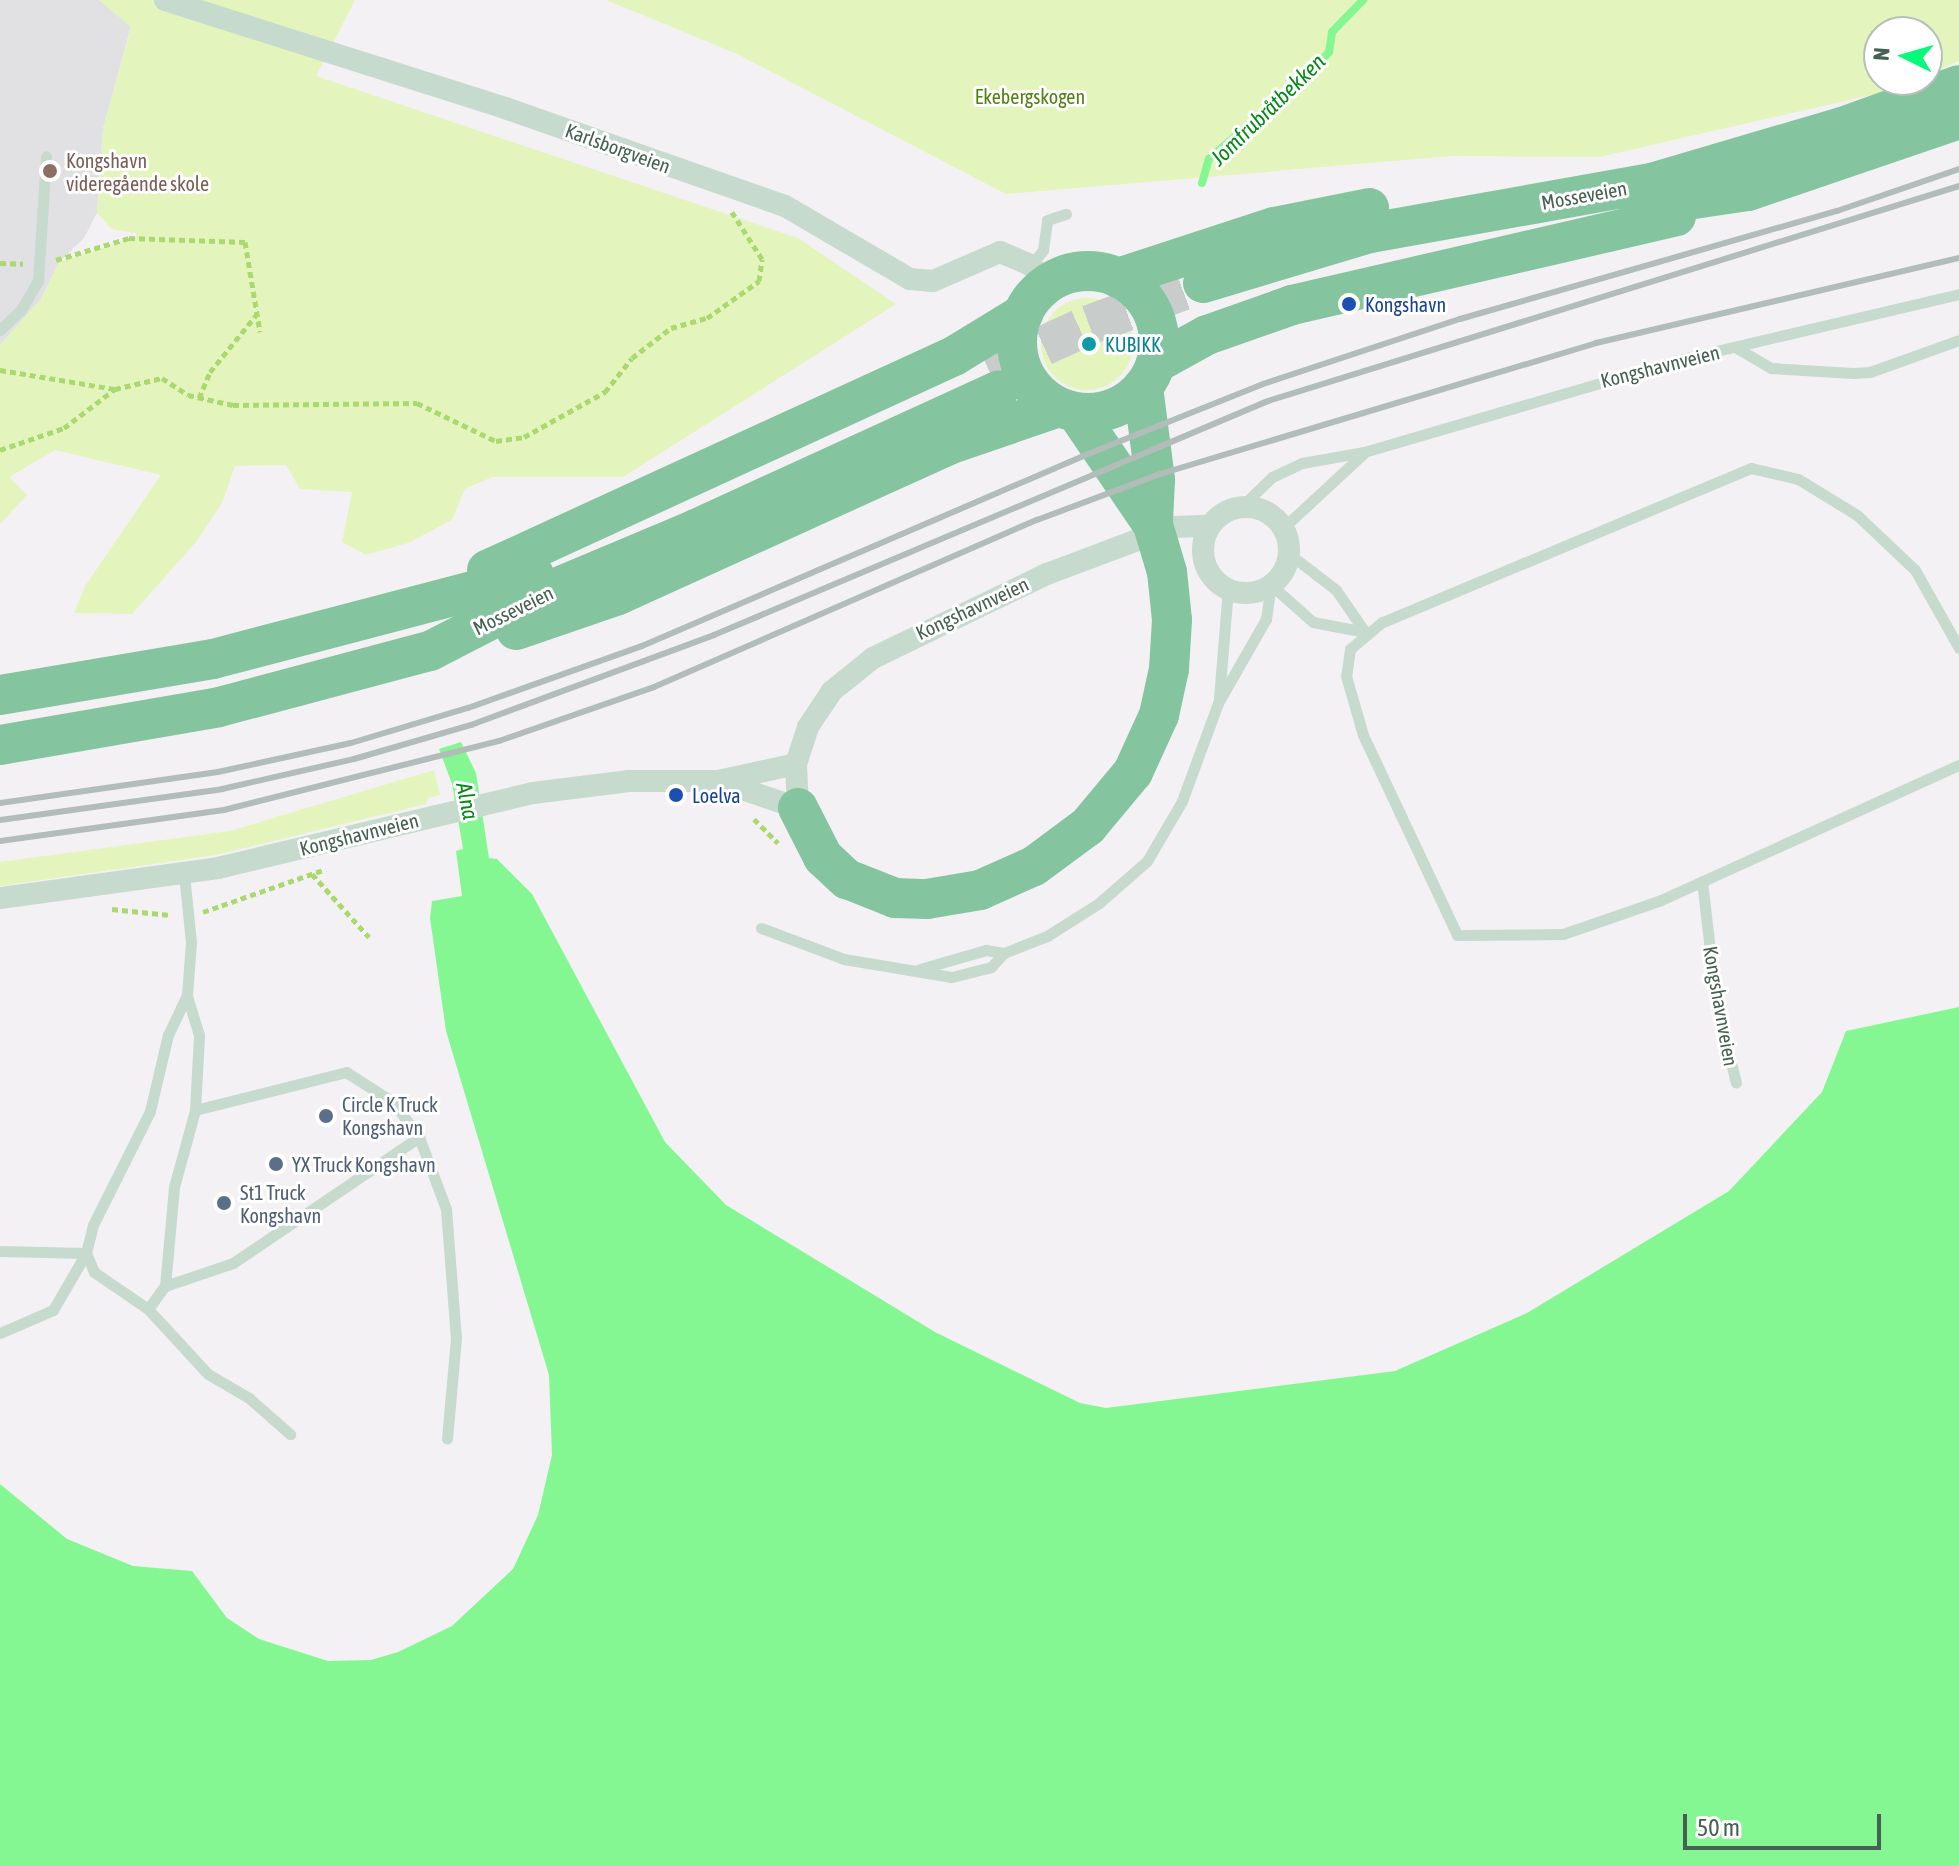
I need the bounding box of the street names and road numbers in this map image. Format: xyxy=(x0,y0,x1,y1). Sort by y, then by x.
street label: Karlsborgveien xyxy=(562,118,674,178)
street label: Mosseveien xyxy=(1539,176,1629,214)
street label: Kongshavnveien xyxy=(1598,340,1722,392)
street label: Kongshavnveien xyxy=(912,571,1032,645)
street label: Mosseveien xyxy=(469,580,557,640)
street label: Kongshavnveien xyxy=(297,808,421,860)
street label: Kongshavnveien xyxy=(1699,944,1743,1068)

